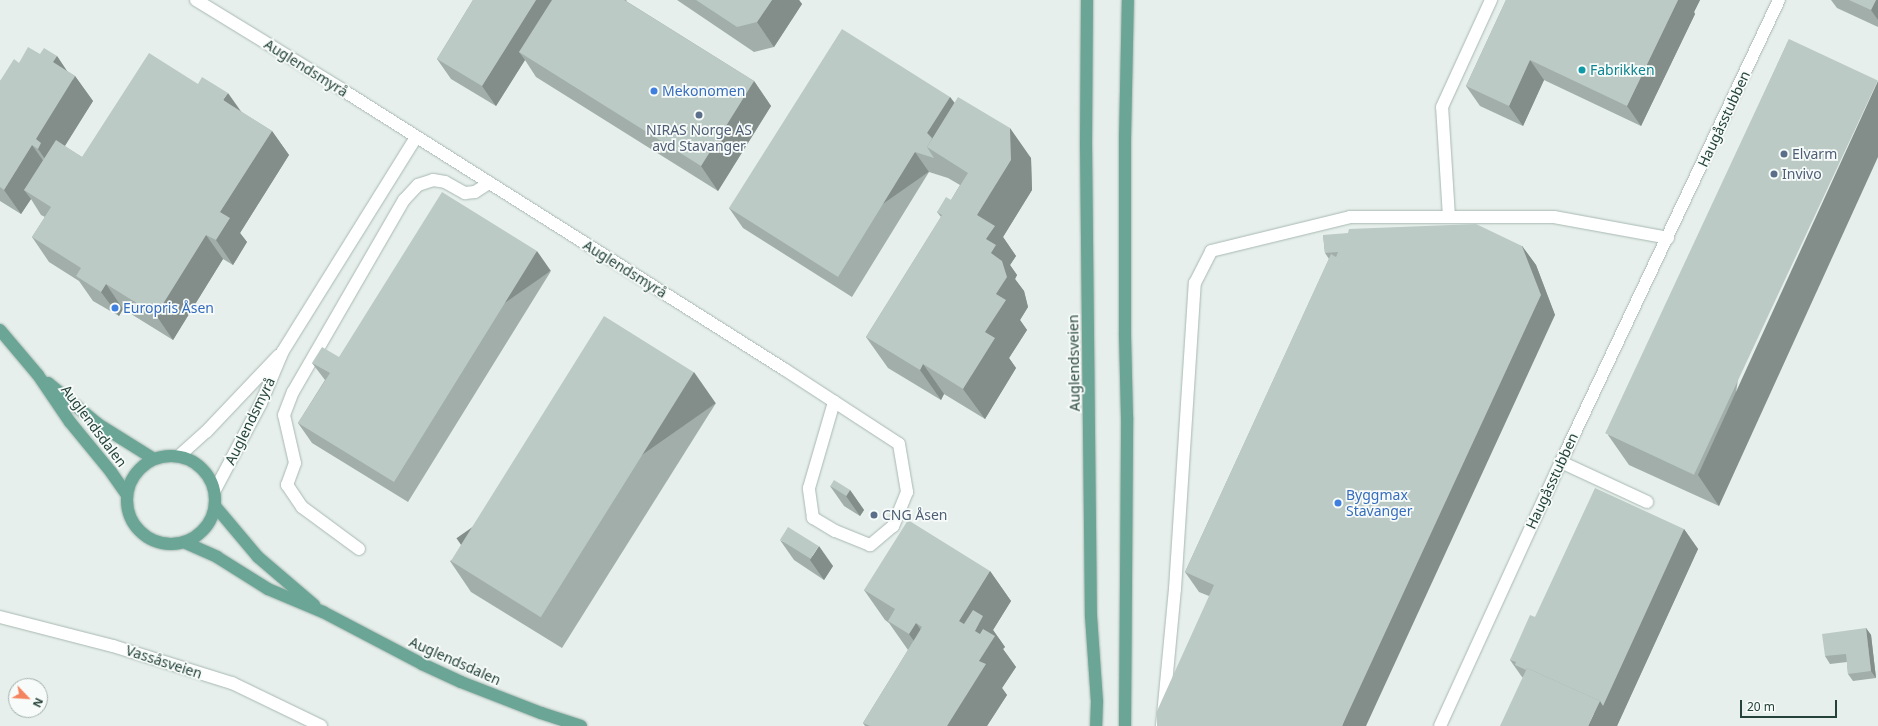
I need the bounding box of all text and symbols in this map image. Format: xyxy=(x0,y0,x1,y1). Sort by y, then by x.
street label: Auglendsmyrå xyxy=(261,36,351,100)
place label: Fabrikken xyxy=(1590,62,1655,78)
marker: Fabrikken xyxy=(1577,65,1587,75)
street label: Haugåsstubben xyxy=(1694,68,1754,170)
place label: Mekonomen xyxy=(662,83,745,99)
marker: Mekonomen xyxy=(649,86,659,96)
marker: NIRAS Norge AS avd Stavanger xyxy=(694,110,704,120)
place label: NIRAS Norge AS avd Stavanger xyxy=(646,122,752,154)
place label: Elvarm xyxy=(1792,146,1837,162)
marker: Elvarm xyxy=(1779,149,1789,159)
place label: Invivo xyxy=(1782,166,1822,182)
marker: Invivo xyxy=(1769,169,1779,179)
street label: Auglendsmyrå xyxy=(580,237,670,301)
place label: Europris Åsen xyxy=(123,300,214,316)
marker: Europris Åsen xyxy=(110,303,120,313)
street label: Auglendsveien xyxy=(1065,314,1083,412)
street label: Auglendsmyrå xyxy=(222,375,278,467)
street label: Auglendsdalen xyxy=(58,382,130,470)
street label: Haugåsstubben xyxy=(1522,430,1582,532)
place label: Byggmax Stavanger xyxy=(1346,487,1412,520)
marker: Byggmax Stavanger xyxy=(1333,498,1343,508)
place label: CNG Åsen xyxy=(882,507,948,523)
marker: CNG Åsen xyxy=(869,510,879,520)
street label: Auglendsdalen xyxy=(407,633,503,689)
street label: Vassåsveien xyxy=(124,642,204,682)
north arrow xyxy=(8,678,48,718)
scale bar xyxy=(1742,692,1839,718)
text: N xyxy=(30,696,47,710)
text: 20 m xyxy=(1747,698,1775,715)

